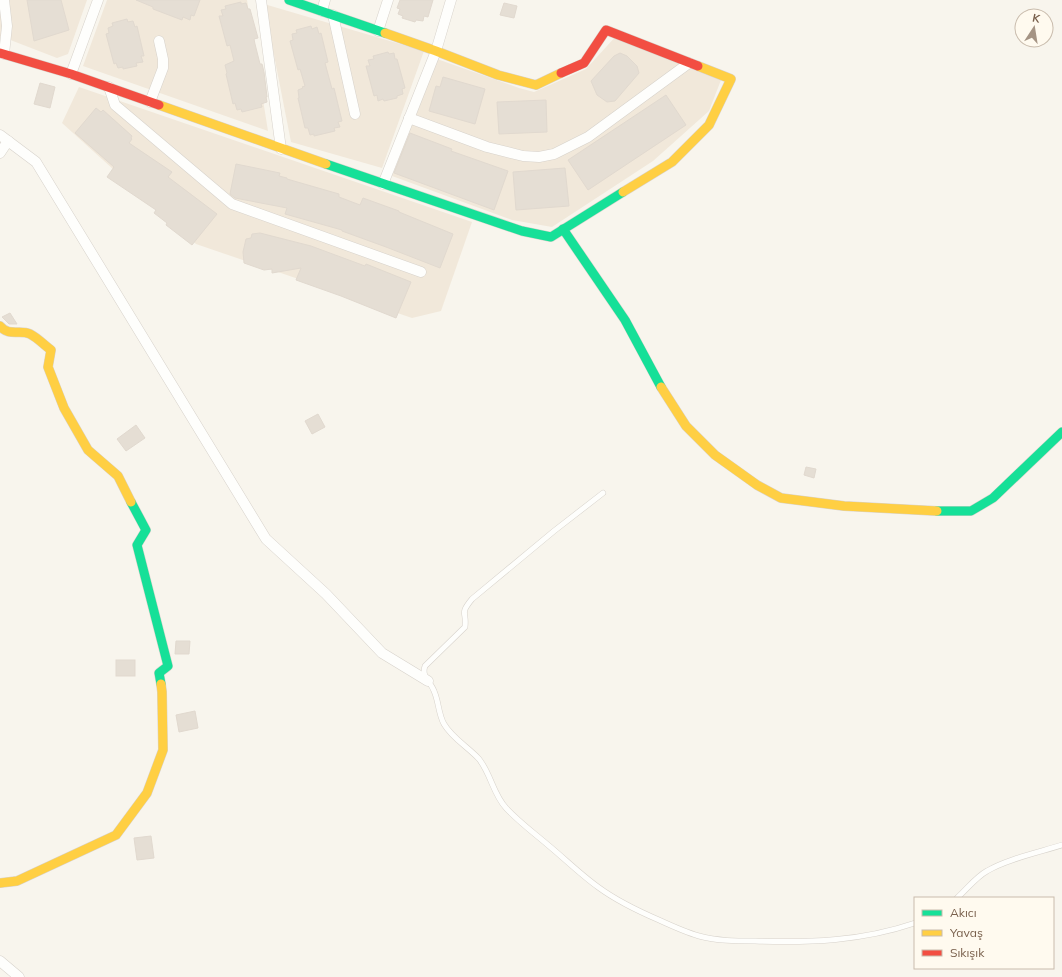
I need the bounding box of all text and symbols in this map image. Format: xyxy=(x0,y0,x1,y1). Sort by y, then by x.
north arrow xyxy=(1014,8,1054,48)
text: K xyxy=(1031,11,1042,26)
legend xyxy=(914,897,1054,969)
text: Akıcı xyxy=(950,905,977,920)
text: Yavaş xyxy=(949,925,983,940)
text: Sıkışık xyxy=(950,945,985,960)

